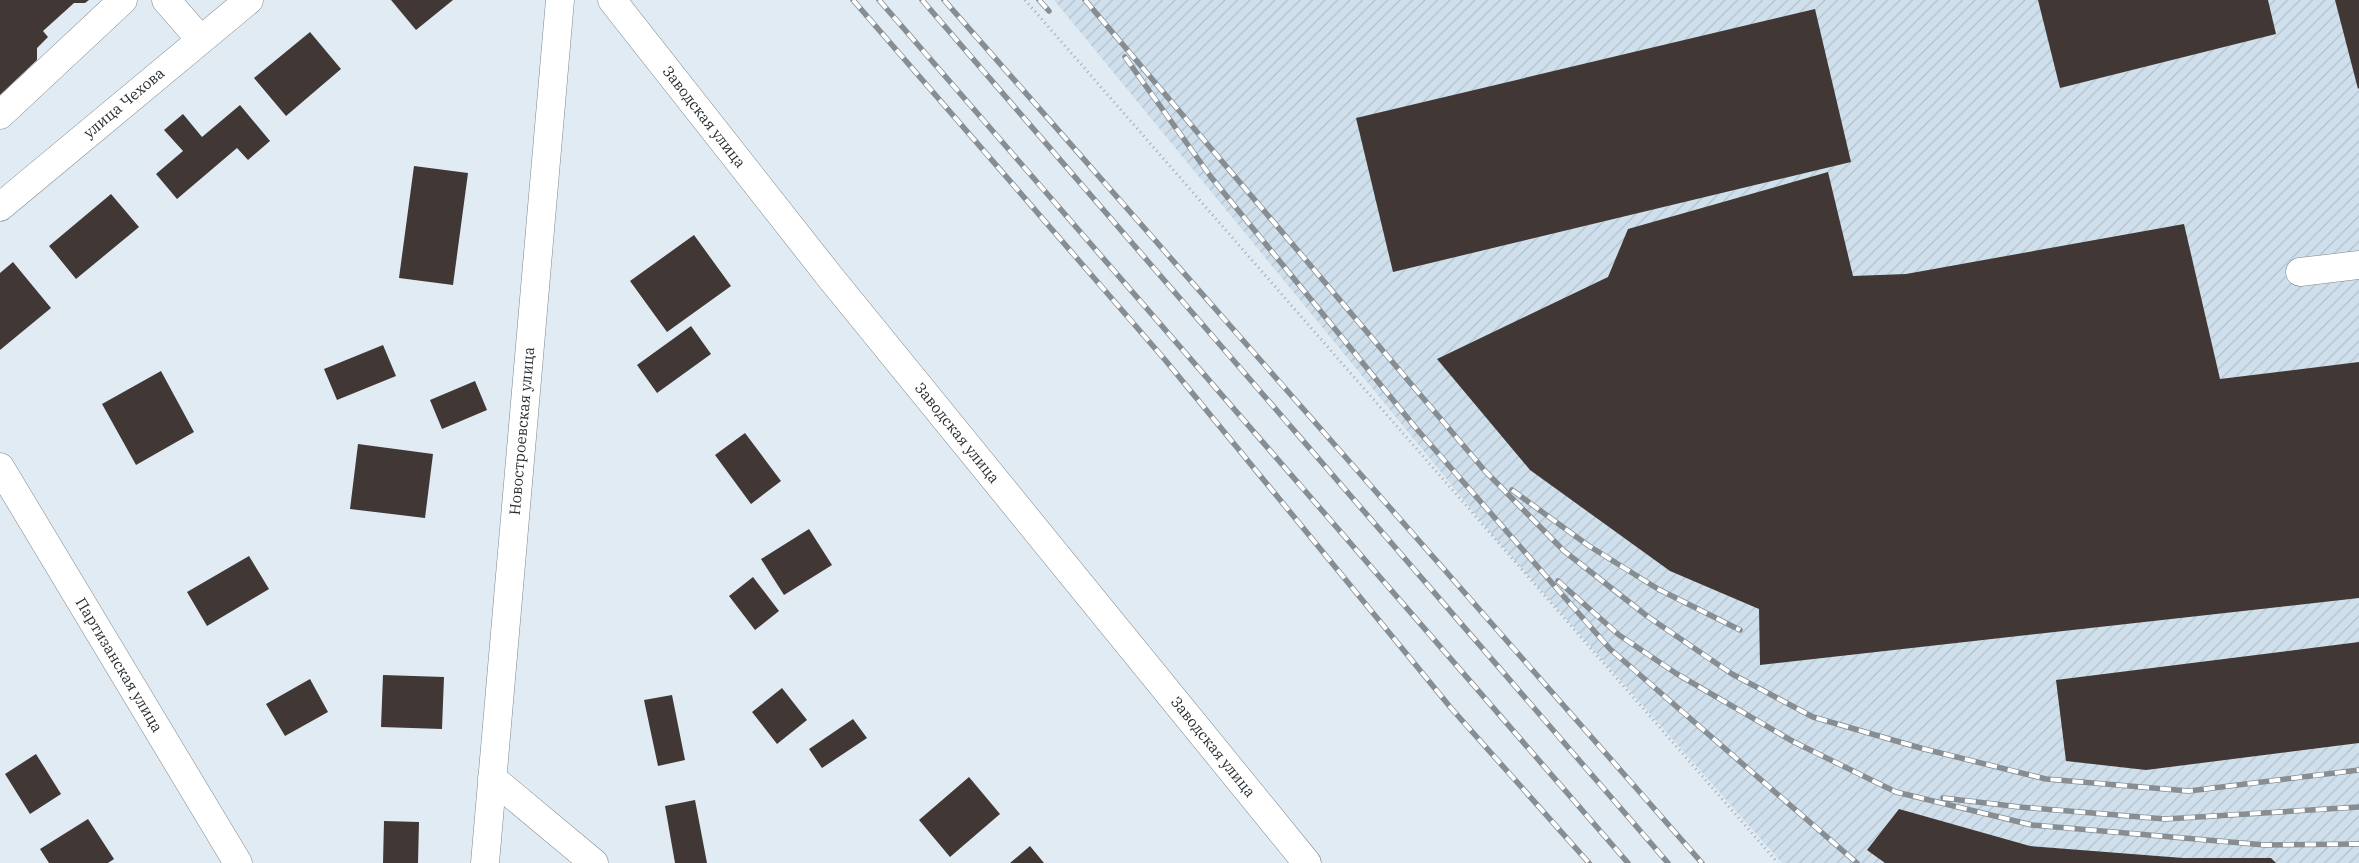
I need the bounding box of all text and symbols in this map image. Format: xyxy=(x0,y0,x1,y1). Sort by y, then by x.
street label: Заводская улица xyxy=(659,62,750,171)
street label: улица Чехова xyxy=(79,63,168,142)
street label: Новостроевская улица xyxy=(505,346,538,516)
street label: Заводская улица xyxy=(911,378,1004,487)
street label: Партизанская улица xyxy=(72,594,167,736)
street label: Заводская улица xyxy=(1167,692,1260,801)

